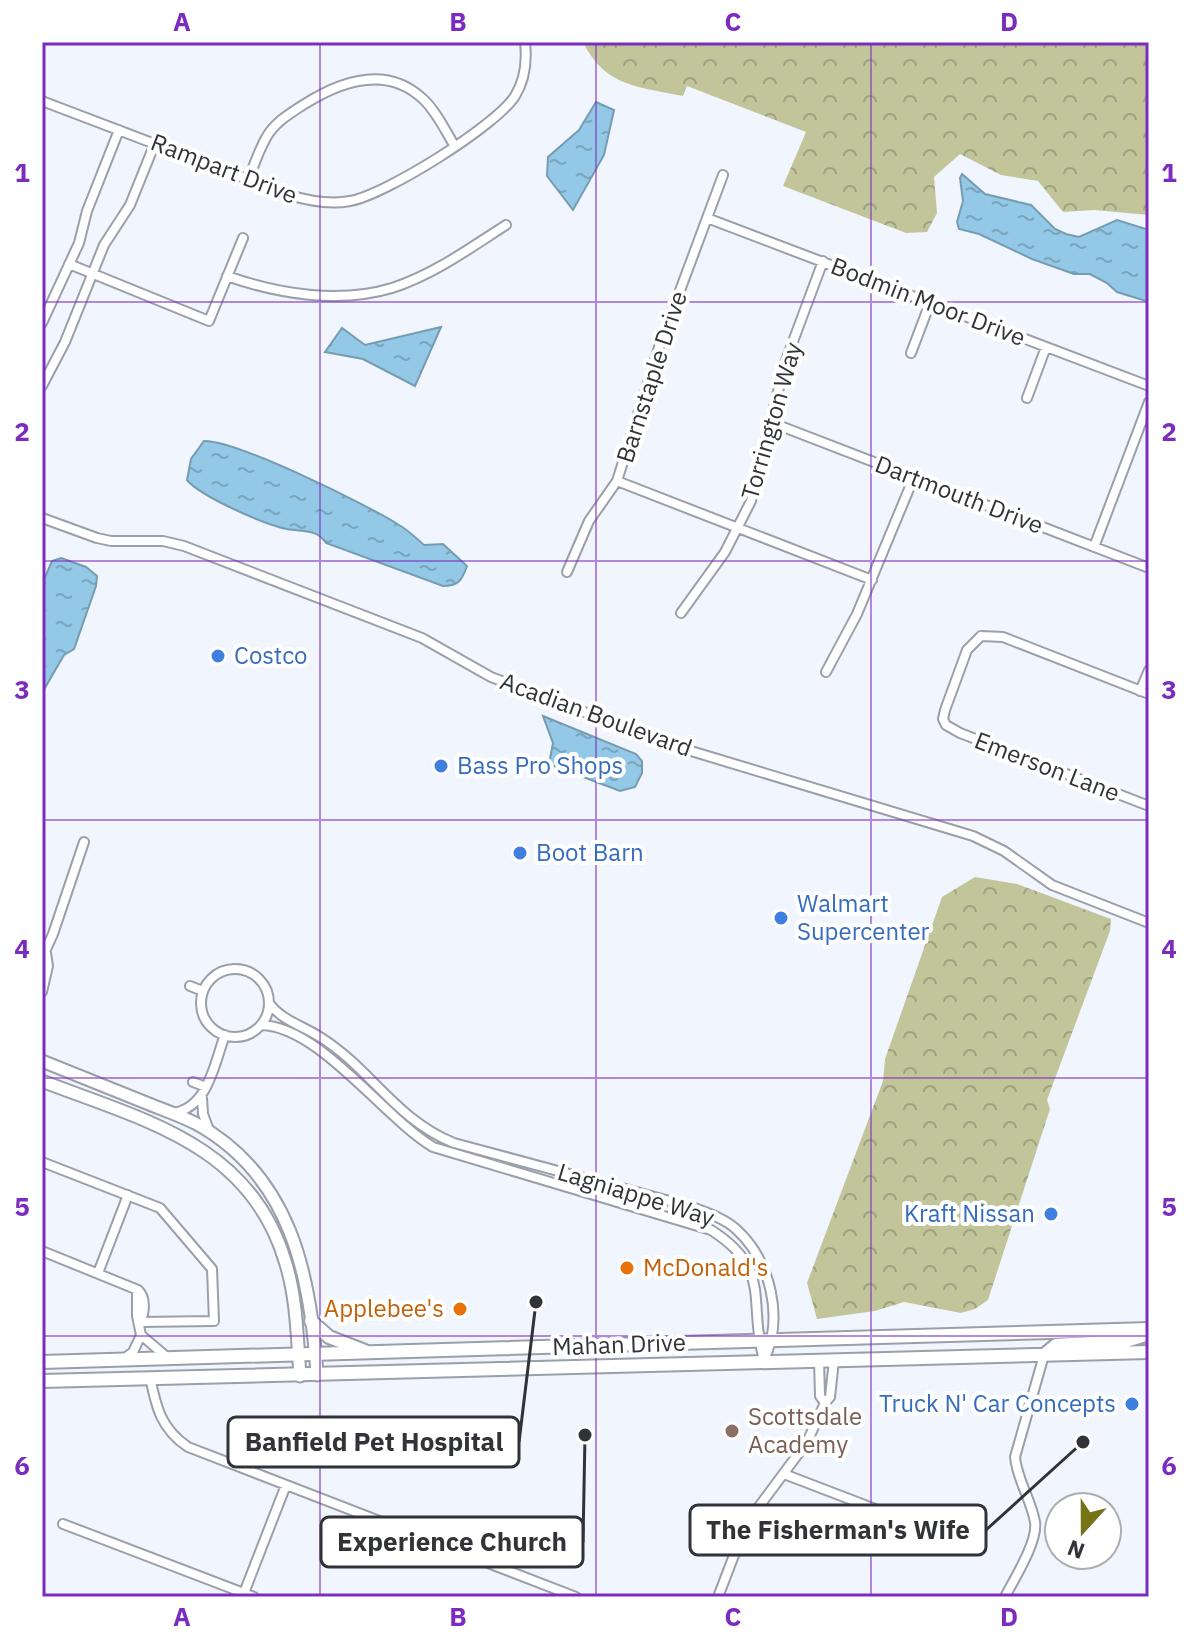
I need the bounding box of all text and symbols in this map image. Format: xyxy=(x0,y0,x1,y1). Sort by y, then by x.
text: A xyxy=(173,4,191,38)
text: B xyxy=(449,4,467,38)
text: C xyxy=(725,4,742,38)
text: D xyxy=(1000,4,1018,38)
street label: Rampart Drive xyxy=(147,125,302,211)
text: 1 xyxy=(14,155,30,189)
text: 1 xyxy=(1161,155,1177,189)
street label: Bodmin Moor Drive xyxy=(827,249,1030,353)
street label: Barnstaple Drive xyxy=(608,287,694,467)
street label: Torrington Way xyxy=(733,338,809,503)
text: 2 xyxy=(14,414,30,448)
text: 2 xyxy=(1161,414,1177,448)
street label: Dartmouth Drive xyxy=(871,447,1048,541)
place label: Costco xyxy=(234,639,308,671)
marker: Costco xyxy=(209,647,227,665)
street label: Acadian Boulevard xyxy=(496,665,697,764)
text: 3 xyxy=(14,672,30,706)
text: 3 xyxy=(1161,672,1177,706)
street label: Emerson Lane xyxy=(970,724,1125,808)
place label: Bass Pro Shops xyxy=(457,749,623,781)
marker: Bass Pro Shops xyxy=(432,757,450,775)
place label: Boot Barn xyxy=(536,836,644,868)
marker: Boot Barn xyxy=(511,844,529,862)
place label: Walmart Supercenter xyxy=(797,887,930,947)
marker: Walmart Supercenter xyxy=(772,909,790,927)
text: 4 xyxy=(14,931,30,965)
text: 4 xyxy=(1161,931,1177,965)
street label: Lagniappe Way xyxy=(554,1155,719,1233)
text: 5 xyxy=(14,1189,30,1223)
text: 5 xyxy=(1161,1189,1177,1223)
place label: Kraft Nissan xyxy=(904,1197,1035,1229)
marker: Kraft Nissan xyxy=(1042,1205,1060,1223)
place label: McDonald's xyxy=(643,1251,769,1283)
marker: McDonald's xyxy=(618,1259,636,1277)
place label: Applebee's xyxy=(324,1292,444,1324)
marker: Applebee's xyxy=(451,1300,469,1318)
street label: Mahan Drive xyxy=(552,1326,686,1362)
place label: Truck N' Car Concepts xyxy=(879,1387,1116,1419)
marker: Truck N' Car Concepts xyxy=(1123,1395,1141,1413)
place label: Scottsdale Academy xyxy=(748,1400,862,1460)
callout: Banfield Pet Hospital xyxy=(228,1417,519,1467)
marker: Scottsdale Academy xyxy=(723,1422,741,1440)
text: Banfield Pet Hospital xyxy=(245,1424,503,1458)
text: 6 xyxy=(14,1448,30,1482)
text: 6 xyxy=(1161,1448,1177,1482)
north arrow xyxy=(1043,1491,1123,1571)
callout: The Fisherman's Wife xyxy=(690,1505,986,1555)
text: The Fisherman's Wife xyxy=(706,1512,970,1546)
callout: Experience Church xyxy=(321,1517,583,1567)
text: Experience Church xyxy=(337,1524,567,1558)
text: N xyxy=(1063,1534,1088,1567)
text: A xyxy=(173,1599,191,1633)
text: B xyxy=(449,1599,467,1633)
text: C xyxy=(725,1599,742,1633)
text: D xyxy=(1000,1599,1018,1633)

